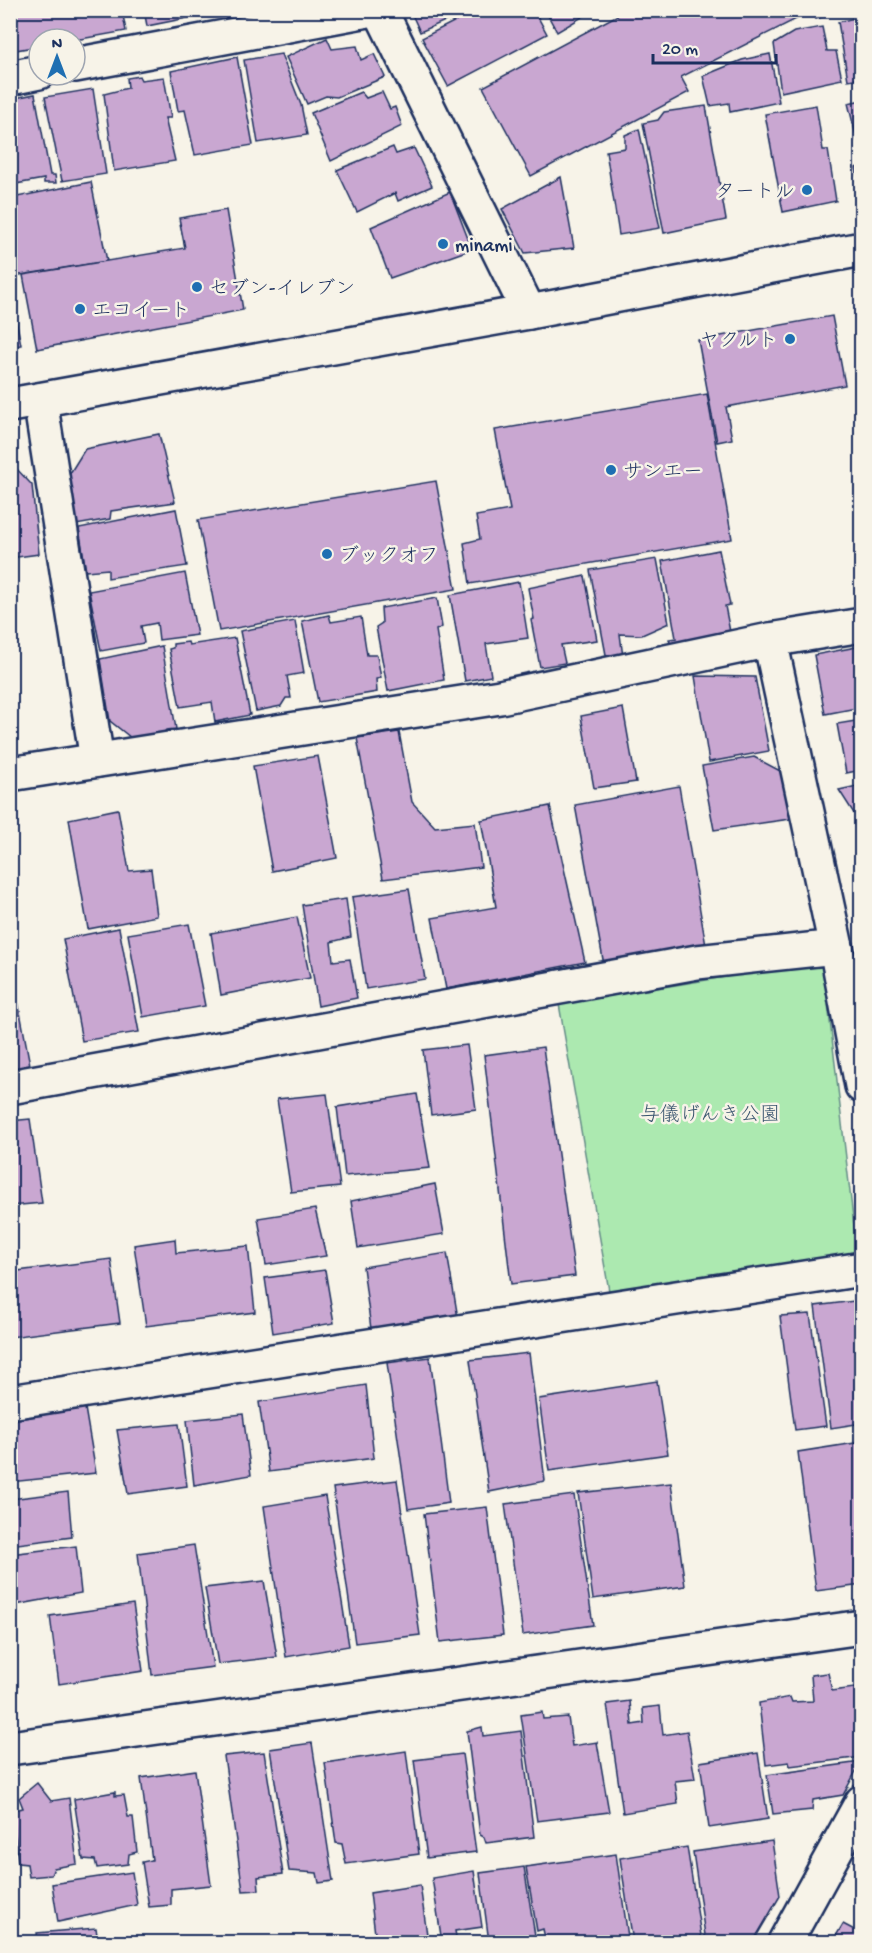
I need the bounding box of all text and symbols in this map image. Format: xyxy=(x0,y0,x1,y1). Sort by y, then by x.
north arrow xyxy=(27,27,87,87)
scale bar xyxy=(653,27,776,65)
text: N xyxy=(52,36,63,55)
text: 20 m xyxy=(662,40,698,61)
place label: タートル xyxy=(715,182,795,205)
marker: タートル xyxy=(800,183,814,197)
place label: minami xyxy=(455,236,513,259)
marker: minami xyxy=(436,237,450,251)
place label: セブン-イレブン xyxy=(209,278,355,302)
marker: セブン-イレブン xyxy=(190,280,204,294)
place label: エコイート xyxy=(92,301,190,324)
marker: エコイート xyxy=(73,302,87,316)
place label: ヤクルト xyxy=(699,331,778,354)
marker: ヤクルト xyxy=(783,332,797,346)
place label: サンエー xyxy=(623,462,703,485)
marker: サンエー xyxy=(604,463,618,477)
place label: ブックオフ xyxy=(339,545,439,569)
marker: ブックオフ xyxy=(320,547,334,561)
park label: 与儀げんき公園 xyxy=(640,1103,780,1128)

